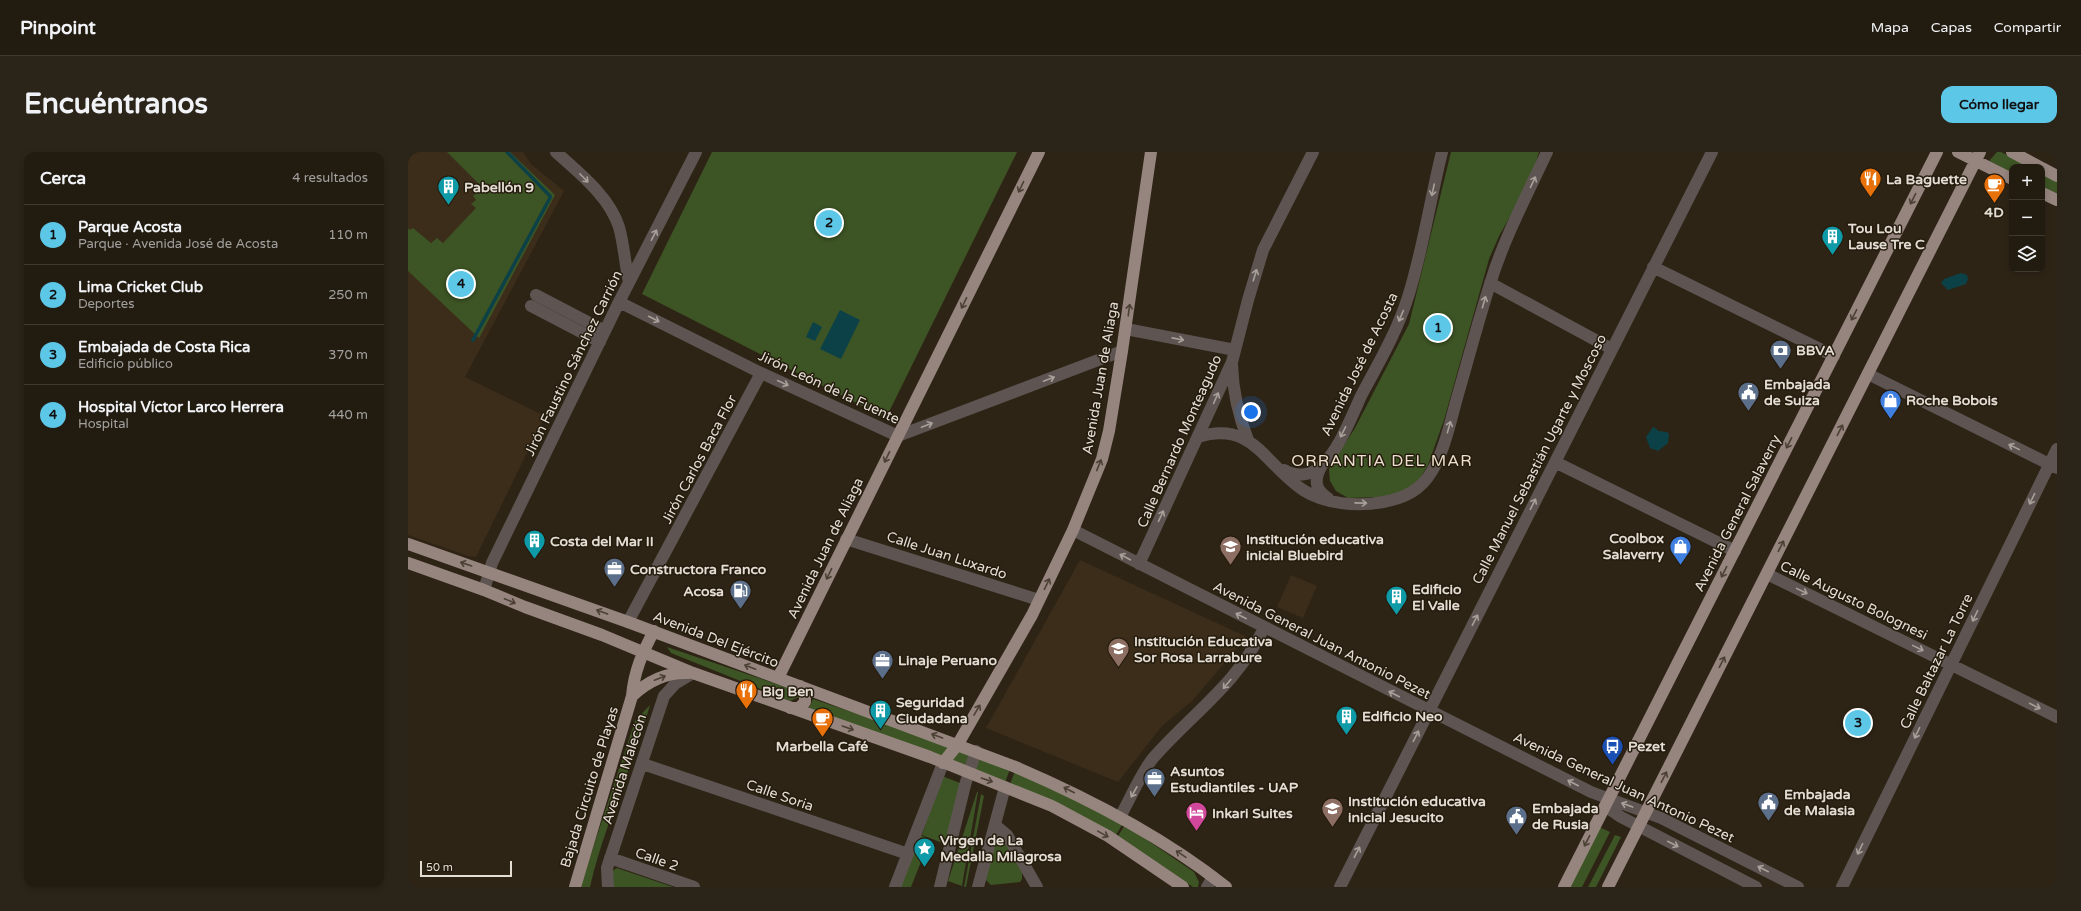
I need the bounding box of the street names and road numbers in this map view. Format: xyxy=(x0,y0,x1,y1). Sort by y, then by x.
street label: Jirón Faustino Sánchez Carrión xyxy=(521,268,626,459)
street label: Avenida José de Acosta xyxy=(1317,290,1402,439)
street label: Avenida Juan de Aliaga xyxy=(1079,300,1122,456)
street label: Calle Manuel Sebastián Ugarte y Moscoso xyxy=(1469,331,1610,587)
street label: Jirón León de la Fuente xyxy=(755,347,902,428)
street label: Calle Bernardo Monteagudo xyxy=(1134,352,1225,530)
street label: Jirón Carlos Baca Flor xyxy=(658,391,741,527)
street label: Avenida General Salaverry xyxy=(1690,431,1785,595)
street label: Avenida Juan de Aliaga xyxy=(784,475,867,622)
street label: Calle Juan Luxardo xyxy=(885,528,1009,583)
street label: Calle Augusto Bolognesi xyxy=(1777,557,1930,644)
street label: Avenida General Juan Antonio Pezet xyxy=(1210,578,1434,703)
street label: Calle Baltazar La Torre xyxy=(1896,591,1977,732)
street label: Avenida Del Ejército xyxy=(651,608,781,671)
street label: Bajada Circuito de Playas xyxy=(557,704,622,870)
street label: Avenida Malecón xyxy=(599,712,650,826)
street label: Avenida General Juan Antonio Pezet xyxy=(1511,729,1738,847)
street label: Calle Soria xyxy=(744,776,816,815)
street label: Calle 2 xyxy=(633,844,681,875)

